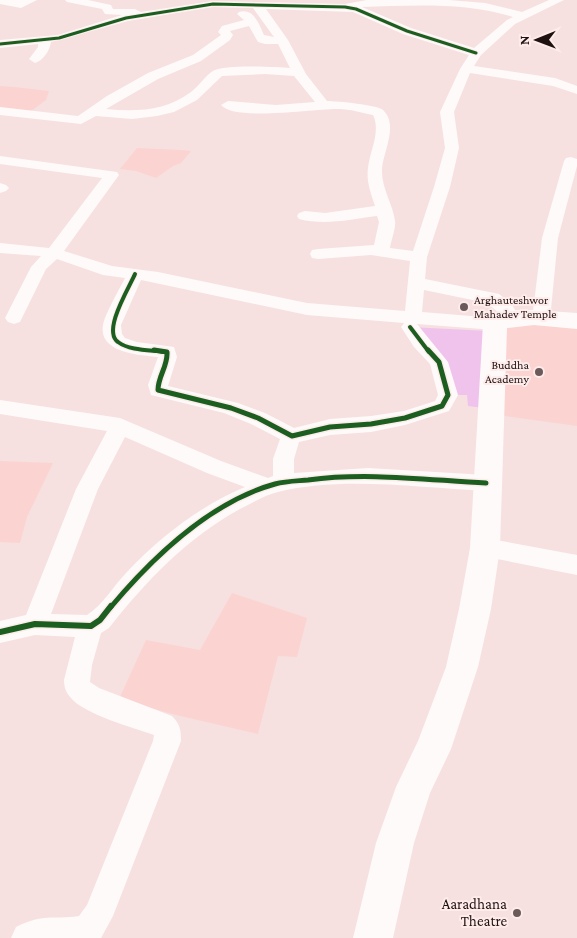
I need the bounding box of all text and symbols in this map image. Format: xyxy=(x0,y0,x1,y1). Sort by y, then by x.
north arrow xyxy=(512,15,562,65)
text: N xyxy=(516,35,532,45)
place label: Arghauteshwor Mahadev Temple xyxy=(474,293,557,321)
marker: Arghauteshwor Mahadev Temple xyxy=(458,301,470,313)
place label: Buddha Academy xyxy=(485,358,529,386)
marker: Buddha Academy xyxy=(533,366,545,378)
place label: Aaradhana Theatre xyxy=(442,896,507,929)
marker: Aaradhana Theatre xyxy=(511,907,523,919)

